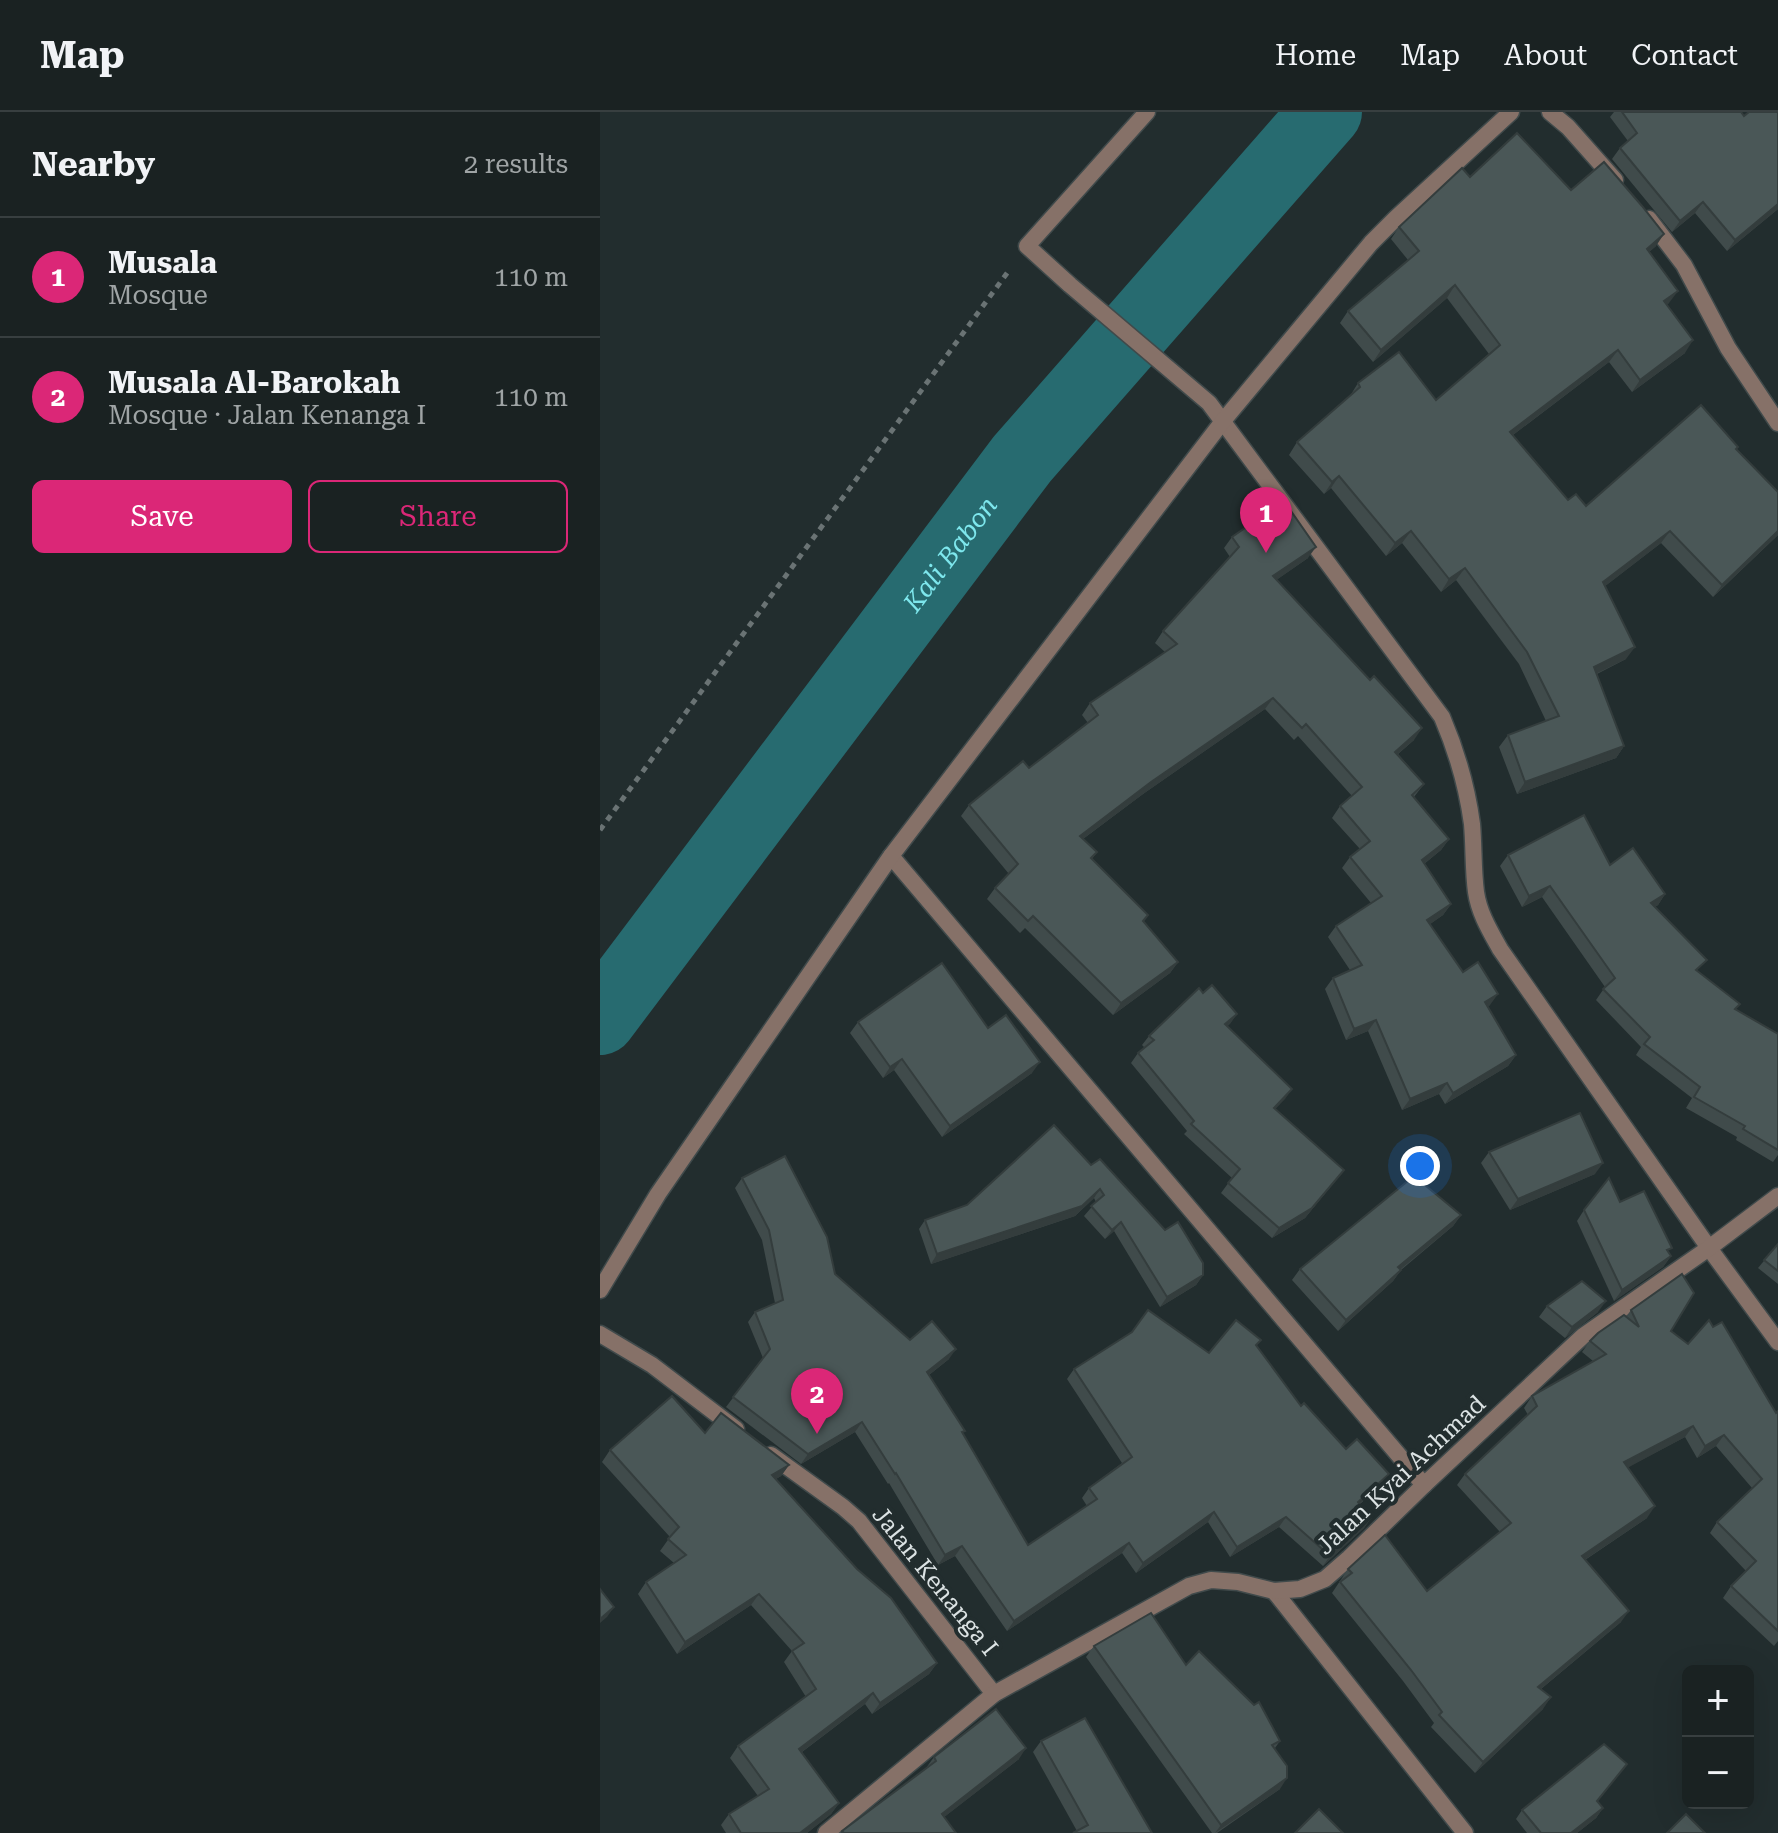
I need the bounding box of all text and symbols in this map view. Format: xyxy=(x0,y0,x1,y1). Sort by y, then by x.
text: Map xyxy=(40,33,125,77)
text: Home xyxy=(1275,39,1356,72)
text: Map xyxy=(1400,39,1460,72)
text: About xyxy=(1504,39,1587,72)
text: Contact xyxy=(1631,39,1738,72)
text: Nearby xyxy=(32,144,155,184)
text: 2 results xyxy=(464,149,568,179)
text: Musala xyxy=(108,245,217,280)
text: 1 xyxy=(51,262,65,292)
text: 110 m xyxy=(494,262,568,292)
text: Mosque xyxy=(108,280,208,310)
text: Musala Al-Barokah xyxy=(108,365,400,400)
text: 2 xyxy=(51,382,65,412)
text: 110 m xyxy=(494,382,568,412)
text: Mosque · Jalan Kenanga I xyxy=(108,400,426,430)
button: Save xyxy=(32,480,292,553)
button: Share xyxy=(308,480,568,553)
pin: 1 xyxy=(1240,487,1292,553)
water label: Kali Babon xyxy=(897,491,1003,619)
your location xyxy=(1400,1146,1440,1186)
pin: 2 xyxy=(791,1368,843,1434)
street label: Jalan Kyai Achmad xyxy=(1311,1390,1491,1560)
street label: Jalan Kenanga I xyxy=(866,1501,1004,1661)
map controls xyxy=(1682,1665,1754,1809)
button: + xyxy=(1682,1665,1754,1737)
button: − xyxy=(1682,1737,1754,1809)

